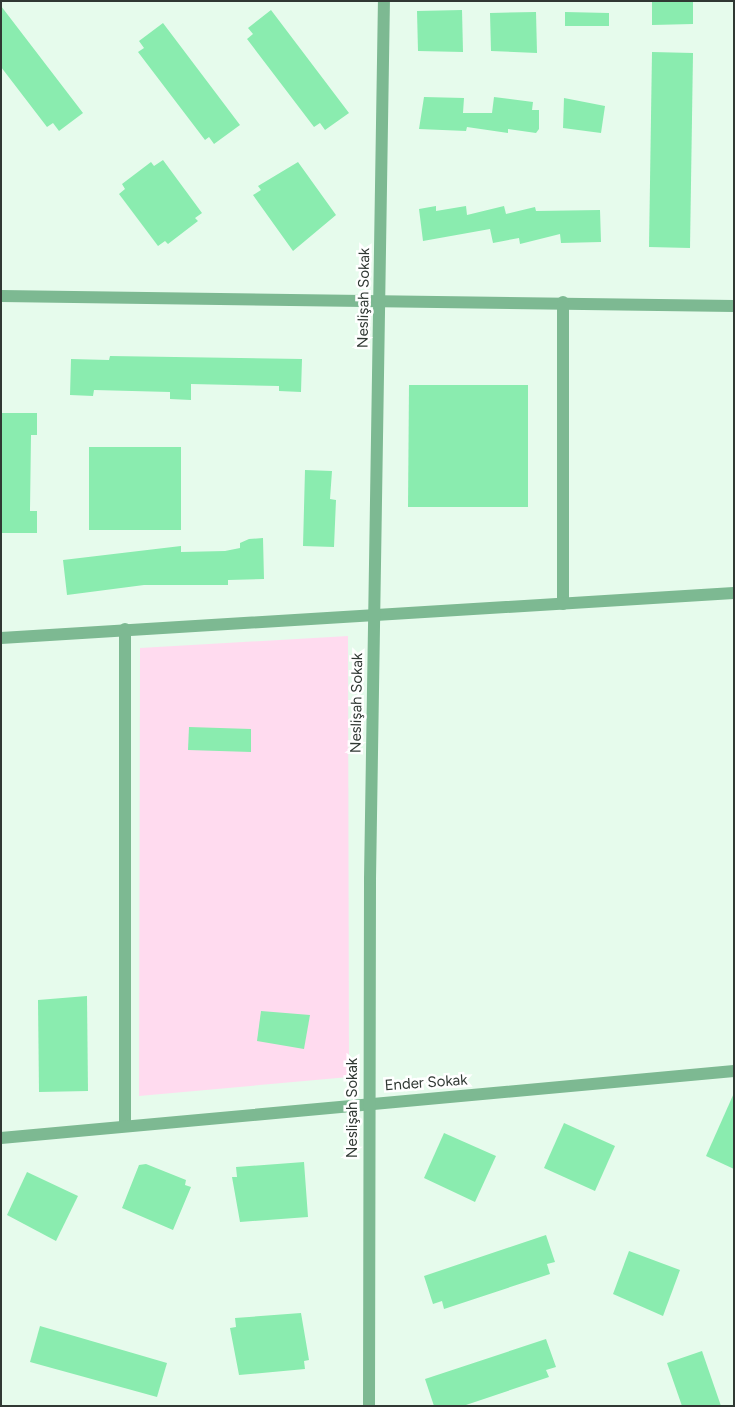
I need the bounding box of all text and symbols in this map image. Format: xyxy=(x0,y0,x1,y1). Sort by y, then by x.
street label: Neslişah Sokak xyxy=(354,248,374,348)
street label: Neslişah Sokak xyxy=(347,653,367,753)
street label: Neslişah Sokak xyxy=(344,1058,362,1158)
street label: Ender Sokak xyxy=(384,1071,468,1095)

